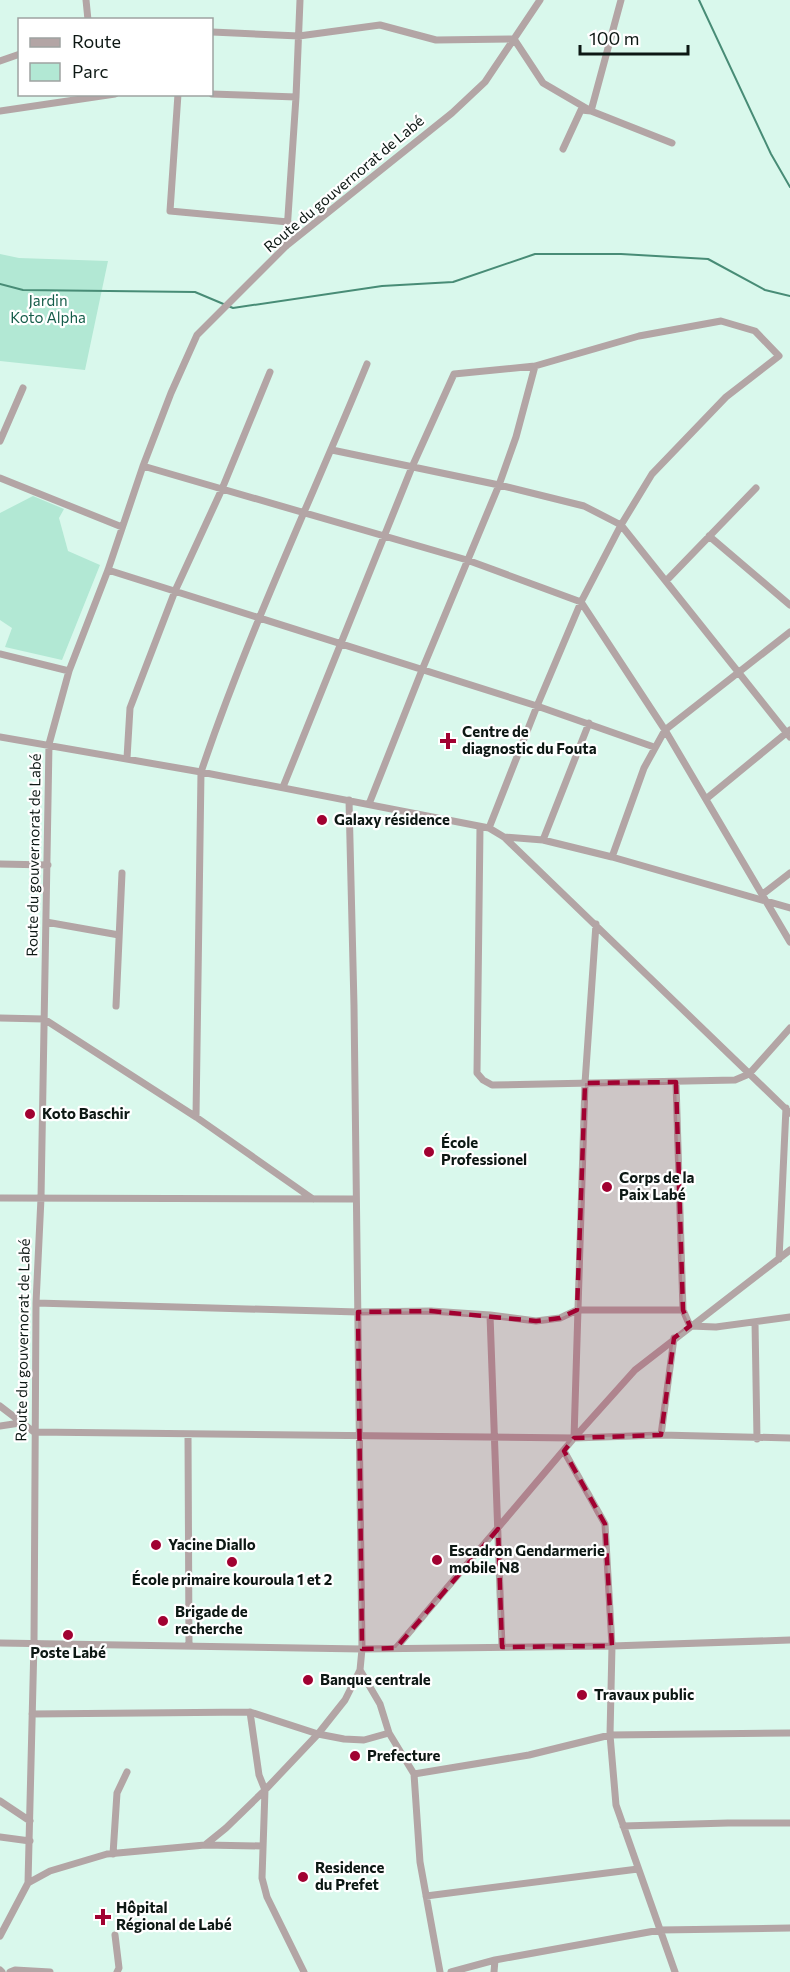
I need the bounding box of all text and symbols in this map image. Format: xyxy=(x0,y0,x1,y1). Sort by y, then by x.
legend xyxy=(18,18,213,96)
scale bar xyxy=(580,18,688,56)
text: 100 m xyxy=(589,27,639,49)
text: Route xyxy=(72,30,121,52)
text: Parc xyxy=(72,60,109,82)
street label: Route du gouvernorat de Labé xyxy=(260,111,427,255)
park label: Jardin Koto Alpha xyxy=(10,291,86,326)
place label: Centre de diagnostic du Fouta xyxy=(462,722,597,757)
marker: Centre de diagnostic du Fouta xyxy=(439,732,457,750)
street label: Route du gouvernorat de Labé xyxy=(22,753,44,957)
place label: Galaxy résidence xyxy=(334,810,450,828)
marker: Galaxy résidence xyxy=(315,813,329,827)
place label: Koto Baschir xyxy=(42,1104,130,1122)
marker: Koto Baschir xyxy=(23,1107,37,1121)
place label: École Professionel xyxy=(441,1133,527,1168)
marker: École Professionel xyxy=(422,1145,436,1159)
place label: Corps de la Paix Labé xyxy=(619,1168,695,1203)
marker: Corps de la Paix Labé xyxy=(600,1180,614,1194)
street label: Route du gouvernorat de Labé xyxy=(11,1238,33,1442)
place label: Yacine Diallo xyxy=(168,1535,256,1553)
marker: Yacine Diallo xyxy=(149,1538,163,1552)
place label: Escadron Gendarmerie mobile N8 xyxy=(449,1541,605,1576)
marker: Escadron Gendarmerie mobile N8 xyxy=(430,1553,444,1567)
marker: École primaire kouroula 1 et 2 xyxy=(225,1555,239,1569)
place label: École primaire kouroula 1 et 2 xyxy=(132,1570,332,1588)
place label: Brigade de recherche xyxy=(175,1602,248,1637)
marker: Brigade de recherche xyxy=(156,1614,170,1628)
marker: Poste Labé xyxy=(61,1628,75,1642)
place label: Poste Labé xyxy=(30,1643,106,1661)
place label: Banque centrale xyxy=(320,1670,431,1688)
marker: Banque centrale xyxy=(301,1673,315,1687)
place label: Travaux public xyxy=(594,1685,694,1703)
marker: Travaux public xyxy=(575,1688,589,1702)
place label: Prefecture xyxy=(367,1746,440,1764)
marker: Prefecture xyxy=(348,1749,362,1763)
place label: Residence du Prefet xyxy=(315,1858,385,1893)
marker: Residence du Prefet xyxy=(296,1870,310,1884)
place label: Hôpital Régional de Labé xyxy=(116,1898,232,1933)
marker: Hôpital Régional de Labé xyxy=(94,1908,112,1926)

